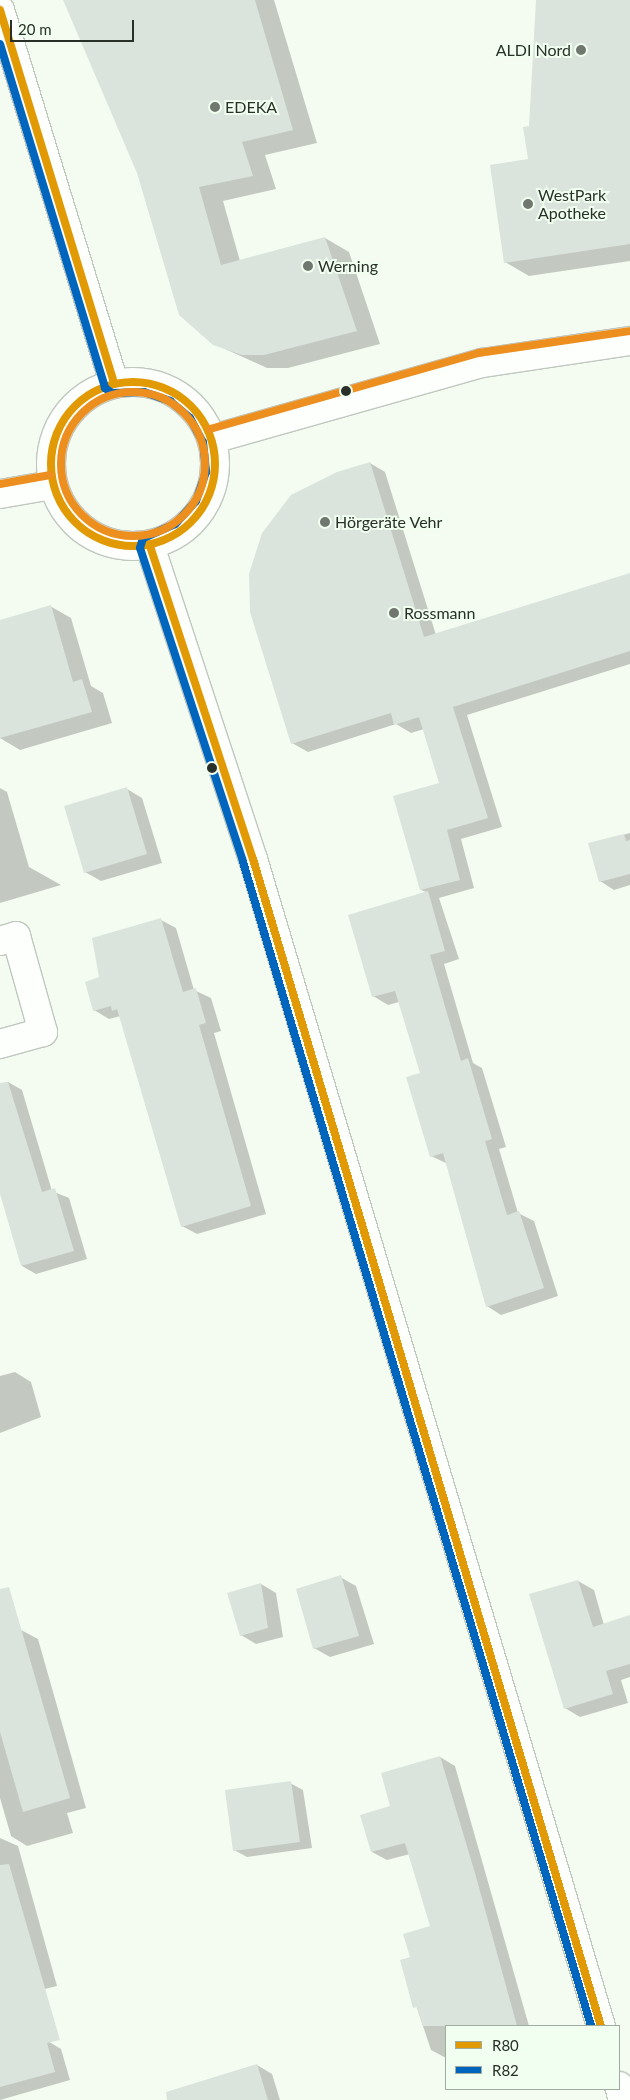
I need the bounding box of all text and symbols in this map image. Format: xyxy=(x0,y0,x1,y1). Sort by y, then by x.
scale bar xyxy=(12,10,136,42)
text: 20 m xyxy=(18,20,52,38)
place label: ALDI Nord xyxy=(496,40,571,60)
marker: ALDI Nord xyxy=(575,44,587,56)
place label: EDEKA xyxy=(225,97,277,117)
marker: EDEKA xyxy=(209,101,221,113)
place label: WestPark Apotheke xyxy=(538,185,606,223)
marker: WestPark Apotheke xyxy=(522,198,534,210)
place label: Werning xyxy=(318,256,378,276)
marker: Werning xyxy=(302,260,314,272)
unlabelled marker xyxy=(341,386,351,396)
place label: Hörgeräte Vehr xyxy=(335,512,443,532)
marker: Hörgeräte Vehr xyxy=(319,516,331,528)
place label: Rossmann xyxy=(404,603,475,623)
marker: Rossmann xyxy=(388,607,400,619)
unlabelled marker xyxy=(207,763,217,773)
legend xyxy=(445,2025,620,2090)
text: R80 xyxy=(492,2036,519,2054)
text: R82 xyxy=(492,2061,519,2079)

